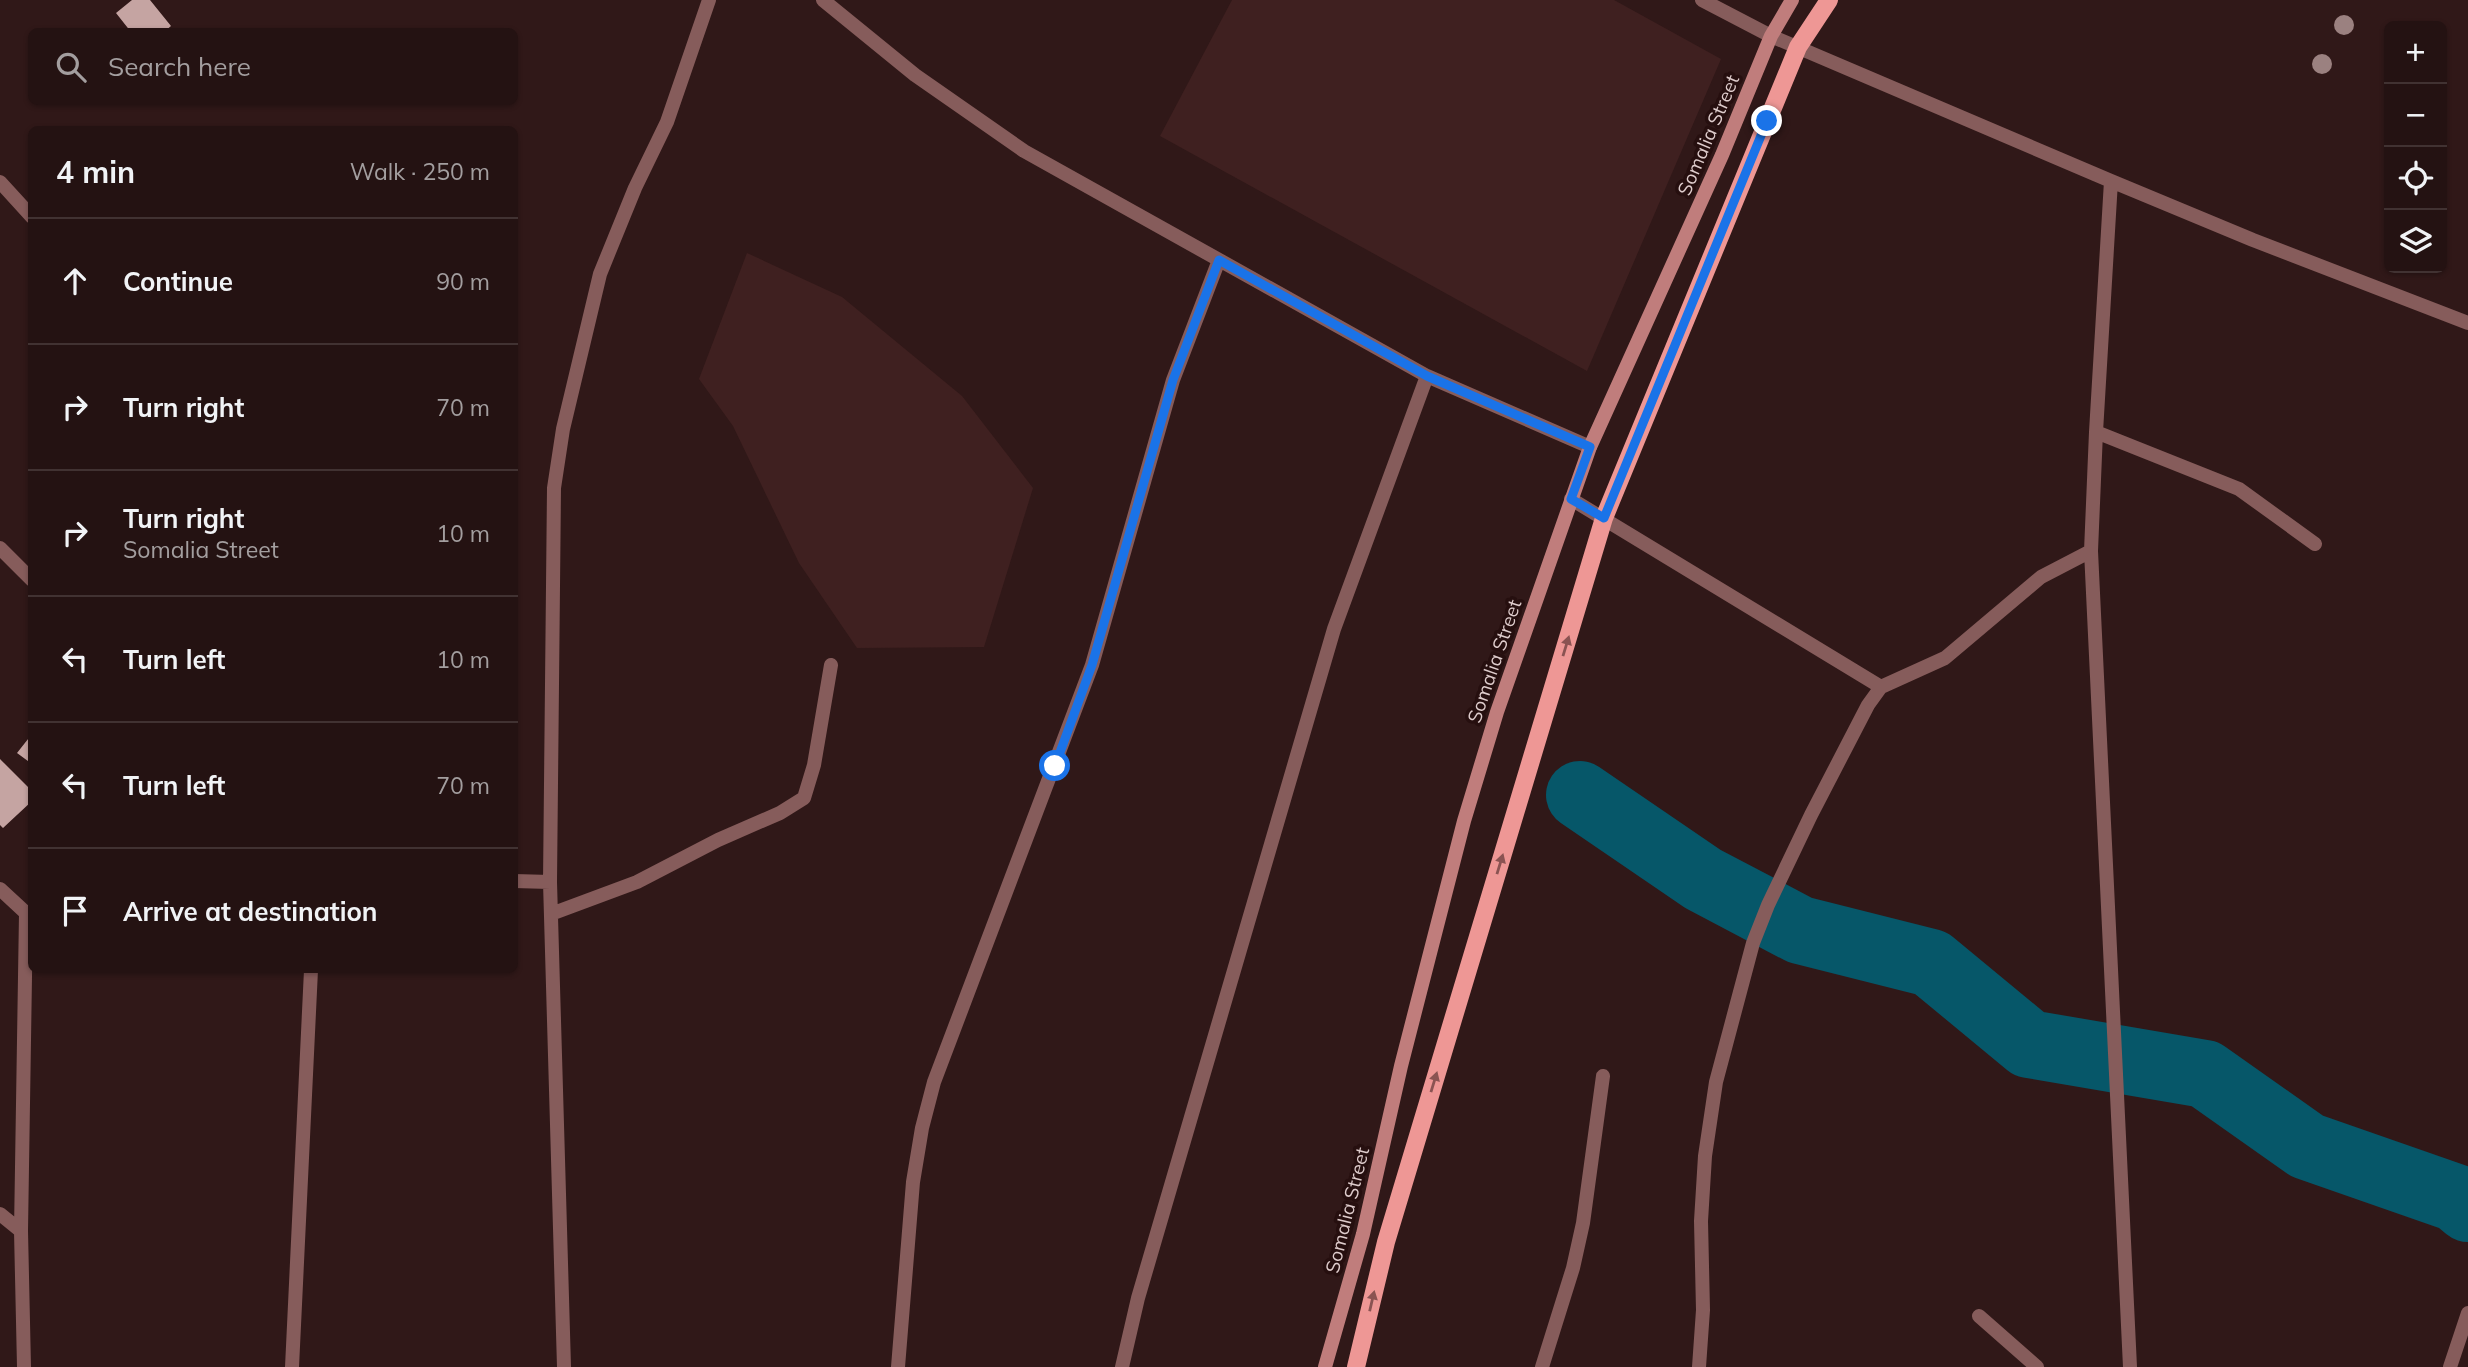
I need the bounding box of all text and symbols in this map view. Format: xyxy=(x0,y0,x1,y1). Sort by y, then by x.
map controls xyxy=(2384,21,2447,273)
button: + xyxy=(2384,21,2447,84)
search box xyxy=(28,28,518,105)
icon: search xyxy=(52,48,90,86)
text: Search here xyxy=(108,50,251,83)
street label: Somalia Street xyxy=(1672,71,1744,199)
button: − xyxy=(2384,84,2447,147)
route end xyxy=(1751,105,1782,136)
button: locate xyxy=(2384,147,2447,210)
text: 4 min xyxy=(56,153,135,191)
text: Walk · 250 m xyxy=(350,157,490,186)
button: layers xyxy=(2384,210,2447,273)
icon: ahead xyxy=(56,262,94,300)
text: Continue xyxy=(123,265,233,298)
text: 90 m xyxy=(436,267,490,296)
icon: right xyxy=(56,388,94,426)
text: Turn right xyxy=(123,391,244,424)
text: 70 m xyxy=(436,393,490,422)
text: Turn right xyxy=(123,502,244,535)
icon: right xyxy=(56,514,94,552)
text: 10 m xyxy=(436,519,490,548)
text: Somalia Street xyxy=(123,535,279,564)
street label: Somalia Street xyxy=(1462,596,1526,726)
one-way arrow xyxy=(1561,636,1571,657)
icon: left xyxy=(56,640,94,678)
text: Turn left xyxy=(123,643,225,676)
text: 10 m xyxy=(436,645,490,674)
route start xyxy=(1039,750,1070,781)
icon: left xyxy=(56,766,94,804)
text: Turn left xyxy=(123,769,225,802)
text: 70 m xyxy=(436,771,490,800)
one-way arrow xyxy=(1495,853,1505,874)
icon: arrive xyxy=(56,892,94,930)
text: Arrive at destination xyxy=(123,895,378,928)
one-way arrow xyxy=(1430,1071,1440,1092)
street label: Somalia Street xyxy=(1320,1144,1374,1275)
one-way arrow xyxy=(1367,1289,1378,1311)

